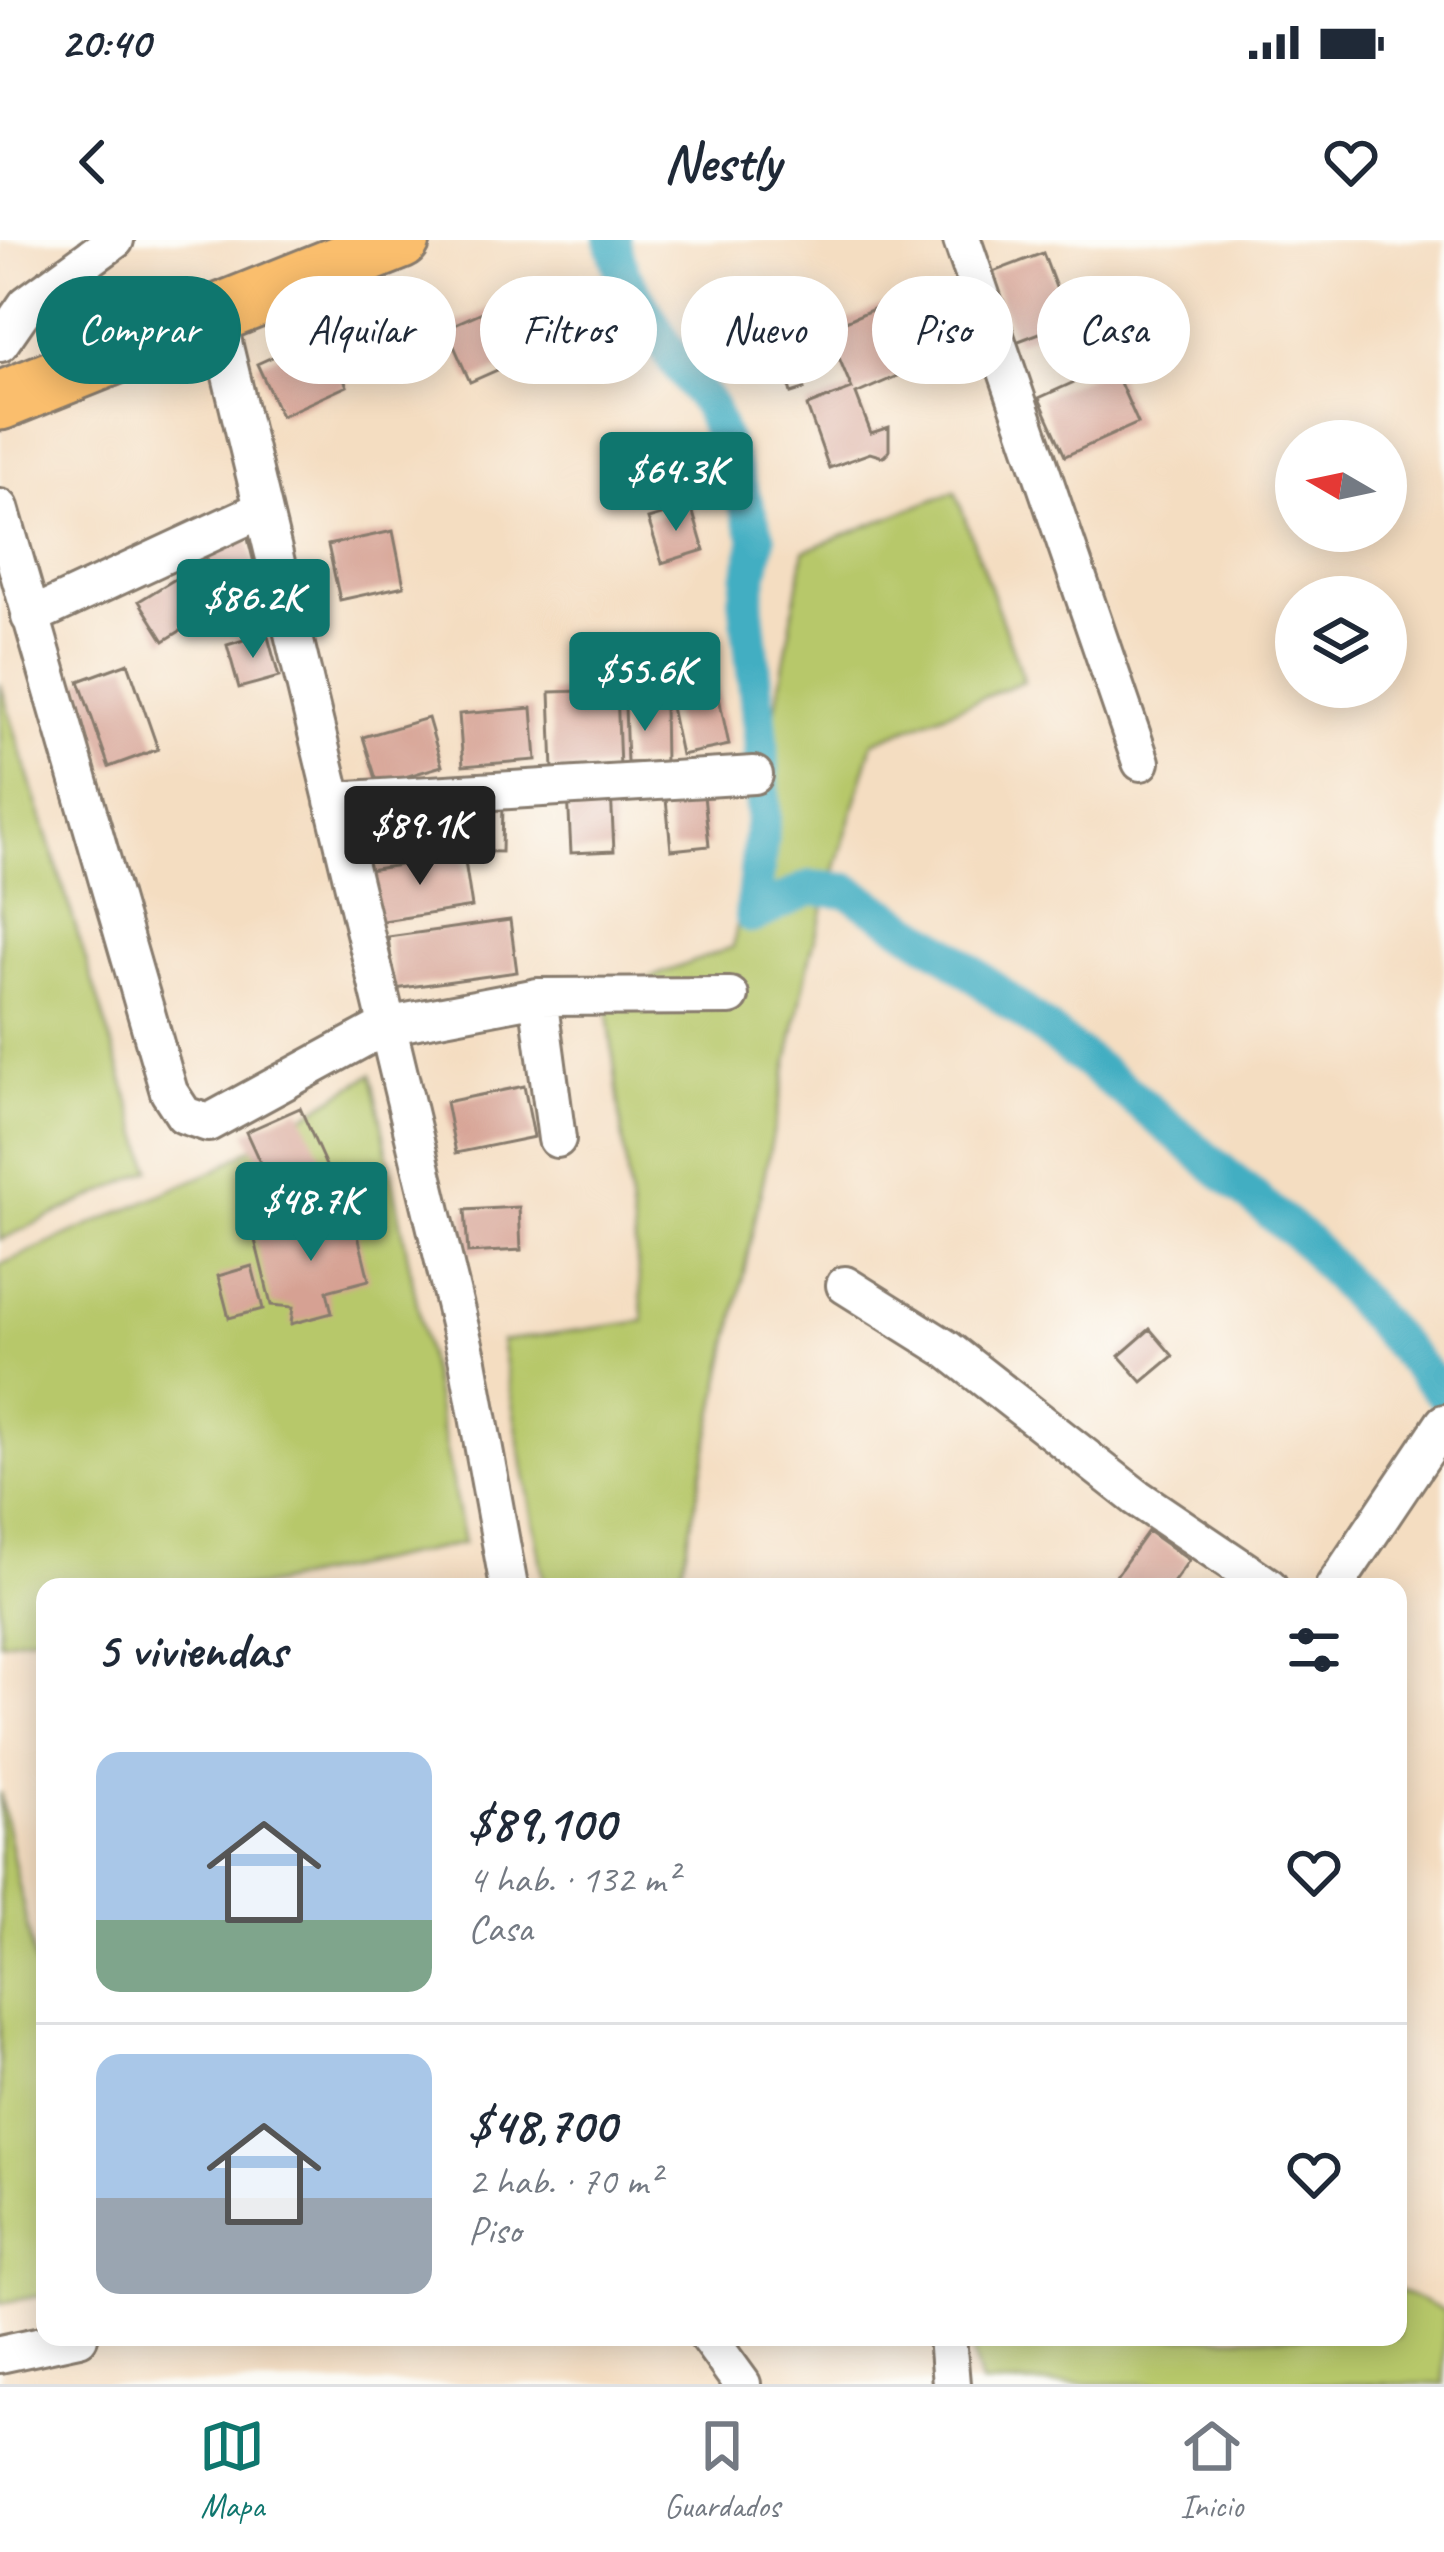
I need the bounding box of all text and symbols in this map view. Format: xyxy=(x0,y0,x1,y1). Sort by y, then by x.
text: 20:40 xyxy=(60,14,150,71)
text: Nestly xyxy=(664,128,780,196)
icon: back xyxy=(60,129,126,195)
icon: heart xyxy=(1318,129,1384,195)
chip: Comprar xyxy=(36,276,241,384)
chip: Alquilar xyxy=(265,276,456,384)
chip: Filtros xyxy=(480,276,657,384)
chip: Nuevo xyxy=(681,276,848,384)
chip: Piso xyxy=(872,276,1013,384)
chip: Casa xyxy=(1037,276,1190,384)
north arrow xyxy=(1275,420,1407,552)
map controls xyxy=(1275,420,1407,708)
pin: $64.3K xyxy=(578,432,774,534)
text: $64.3K xyxy=(627,446,725,495)
pin: $86.2K xyxy=(155,559,351,661)
text: $86.2K xyxy=(204,573,302,622)
button: layers xyxy=(1275,576,1407,708)
pin: $55.6K xyxy=(547,632,743,734)
text: $55.6K xyxy=(596,646,694,695)
pin: $89.1K xyxy=(322,786,518,888)
text: $89.1K xyxy=(371,800,469,849)
pin: $48.7K xyxy=(213,1162,409,1264)
text: $48.7K xyxy=(262,1176,360,1225)
icon: filters xyxy=(1281,1617,1347,1683)
text: 5 viviendas xyxy=(96,1618,286,1682)
text: $89,100 xyxy=(468,1791,615,1855)
icon: home xyxy=(192,1800,336,1944)
icon: heart xyxy=(1281,1839,1347,1905)
text: 4 hab. · 132 m² xyxy=(468,1855,677,1904)
text: Casa xyxy=(468,1904,532,1953)
text: $48,700 xyxy=(468,2093,616,2157)
icon: home xyxy=(192,2102,336,2246)
icon: heart xyxy=(1281,2141,1347,2207)
text: 2 hab. · 70 m² xyxy=(468,2157,660,2206)
text: Piso xyxy=(468,2206,521,2255)
tab: Mapa xyxy=(199,2413,265,2527)
tab: Guardados xyxy=(664,2413,780,2527)
tab: Inicio xyxy=(1179,2413,1245,2527)

